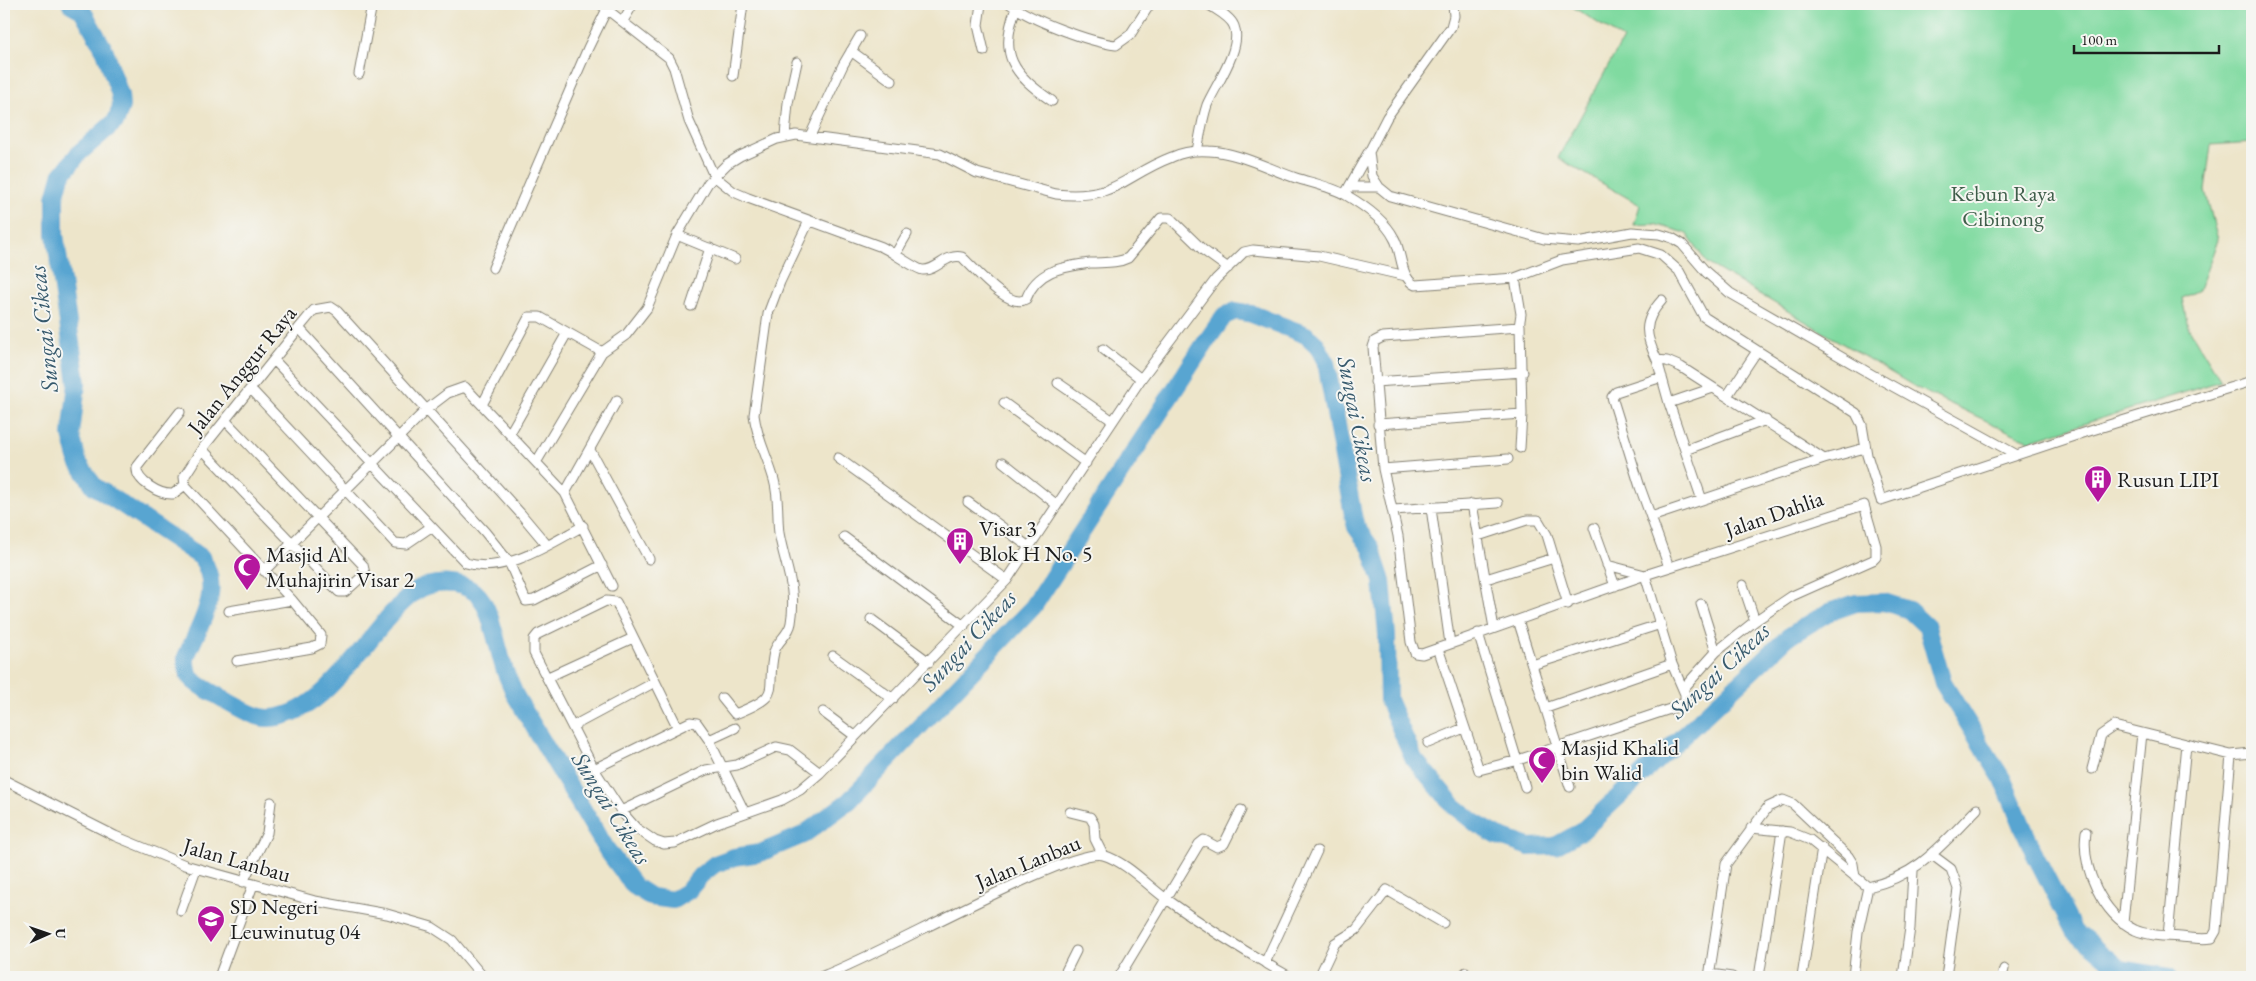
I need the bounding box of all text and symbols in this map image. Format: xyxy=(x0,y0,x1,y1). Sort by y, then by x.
scale bar xyxy=(2074,22,2218,54)
text: 100 m xyxy=(2081,30,2118,49)
park label: Kebun Raya Cibinong xyxy=(1951,179,2056,233)
water label: Sungai Cikeas xyxy=(21,264,65,395)
street label: Jalan Anggur Raya xyxy=(180,299,303,442)
water label: Sungai Cikeas xyxy=(1330,352,1385,485)
building icon: Rusun LIPI xyxy=(2083,464,2113,503)
place label: Rusun LIPI xyxy=(2117,465,2219,494)
street label: Jalan Dahlia xyxy=(1719,484,1827,545)
place label: Visar 3 Blok H No. 5 xyxy=(979,514,1092,568)
building icon: Visar 3 Blok H No. 5 xyxy=(945,526,975,565)
place label: Masjid Al Muhajirin Visar 2 xyxy=(266,540,415,594)
mosque icon: Masjid Al Muhajirin Visar 2 xyxy=(232,552,262,591)
water label: Sungai Cikeas xyxy=(913,583,1023,698)
water label: Sungai Cikeas xyxy=(1661,615,1776,725)
place label: Masjid Khalid bin Walid xyxy=(1561,733,1680,787)
water label: Sungai Cikeas xyxy=(565,745,659,871)
mosque icon: Masjid Khalid bin Walid xyxy=(1527,745,1557,784)
street label: Jalan Lanbau xyxy=(969,828,1085,897)
street label: Jalan Lanbau xyxy=(178,830,295,889)
place label: SD Negeri Leuwinutug 04 xyxy=(230,892,361,946)
school or university icon: SD Negeri Leuwinutug 04 xyxy=(196,904,226,943)
north arrow xyxy=(22,908,72,958)
text: U xyxy=(52,928,70,940)

